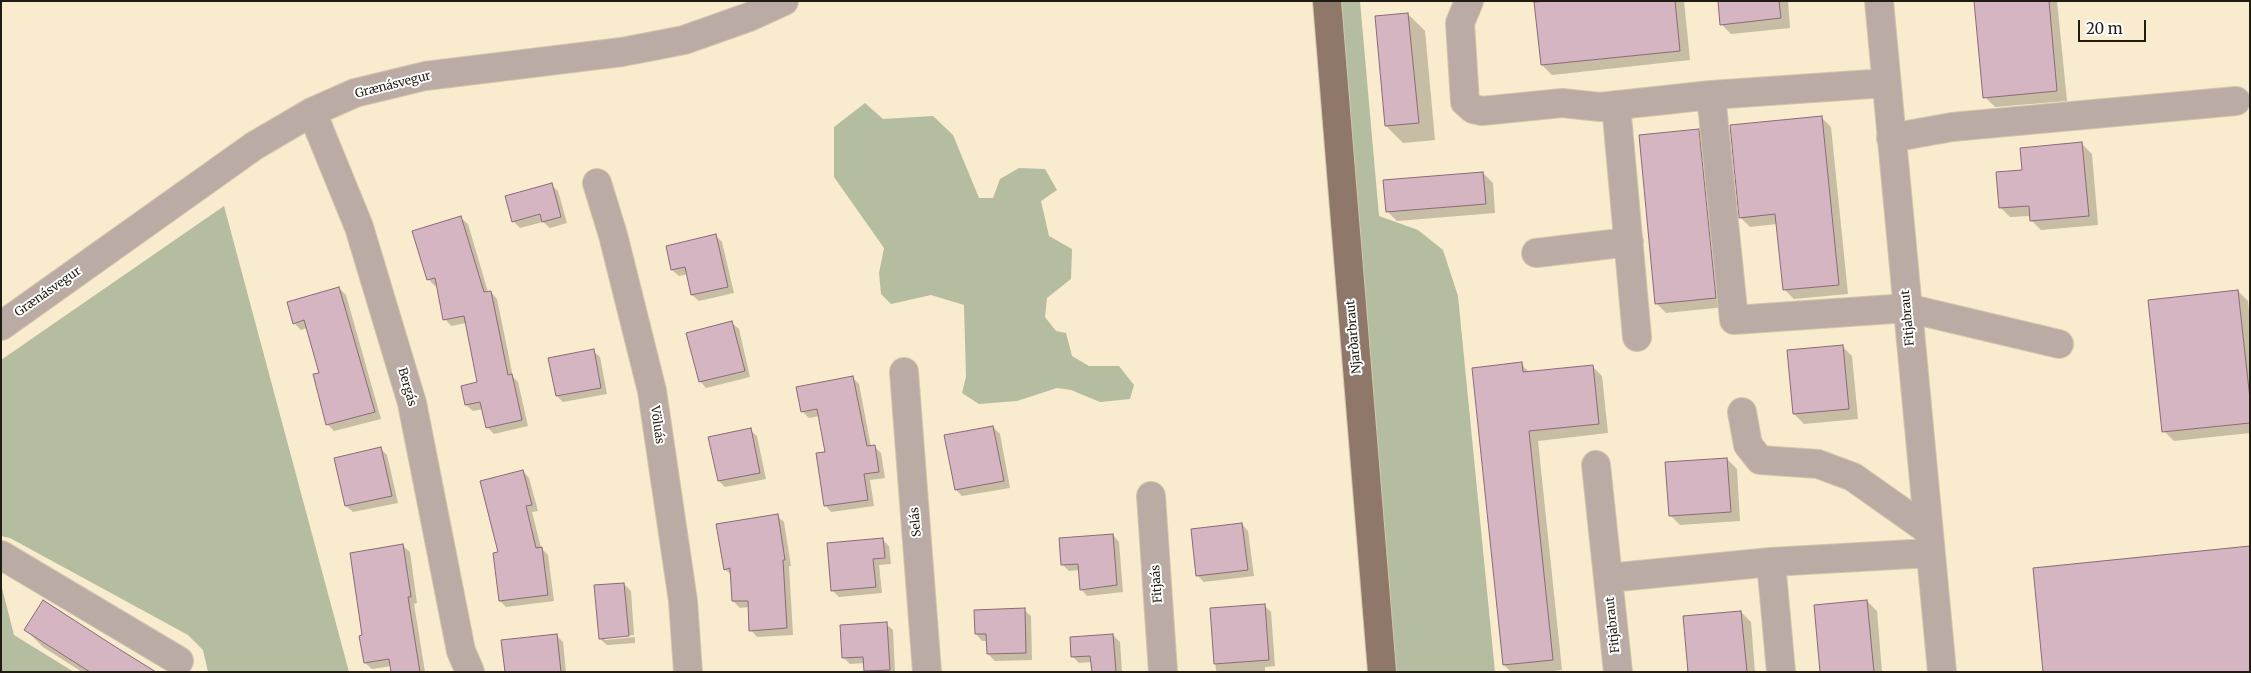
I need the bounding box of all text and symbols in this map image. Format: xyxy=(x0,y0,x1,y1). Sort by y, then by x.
scale bar xyxy=(2081,10,2148,42)
text: 20 m xyxy=(2086,19,2123,38)
street label: Grænásvegur xyxy=(354,69,432,101)
street label: Grænásvegur xyxy=(12,264,84,320)
street label: Fitjabraut xyxy=(1898,289,1918,347)
street label: Njarðarbraut xyxy=(1344,300,1364,374)
street label: Bergás xyxy=(395,366,419,408)
street label: Völuás xyxy=(647,405,667,445)
street label: Selás xyxy=(908,507,924,537)
street label: Fitjaás xyxy=(1148,564,1166,604)
street label: Fitjabraut xyxy=(1603,596,1623,654)

